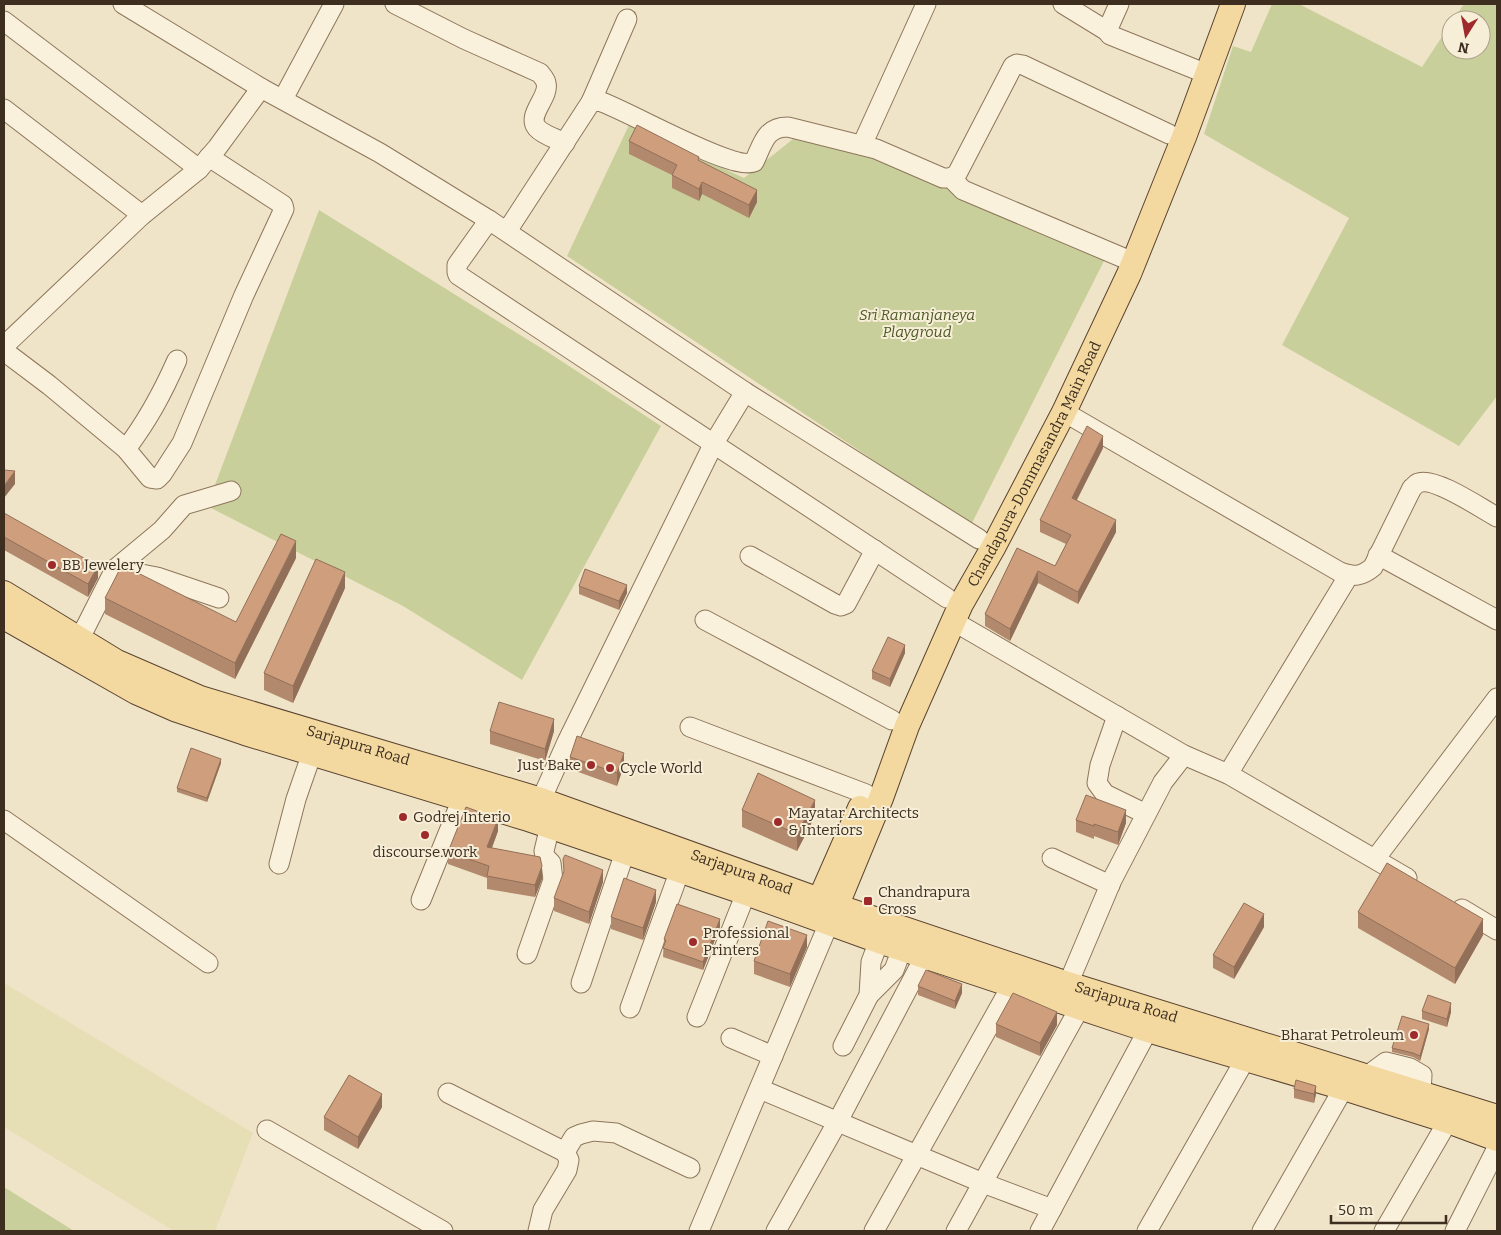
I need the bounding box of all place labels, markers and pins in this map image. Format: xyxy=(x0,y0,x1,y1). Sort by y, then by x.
place label: BB Jewelery xyxy=(62,556,144,574)
marker: BB Jewelery xyxy=(46,559,58,571)
place label: Just Bake xyxy=(517,756,581,774)
marker: Just Bake xyxy=(585,759,597,771)
place label: Cycle World xyxy=(620,759,702,777)
marker: Cycle World xyxy=(604,762,616,774)
place label: Mayatar Architects & Interiors xyxy=(788,804,919,839)
place label: Godrej Interio xyxy=(413,808,511,826)
marker: Godrej Interio xyxy=(397,811,409,823)
marker: Mayatar Architects & Interiors xyxy=(772,816,784,828)
marker: discourse.work xyxy=(419,829,431,841)
place label: discourse.work xyxy=(372,843,478,861)
place label: Chandrapura Cross xyxy=(878,883,970,918)
marker: Chandrapura Cross xyxy=(862,895,874,907)
place label: Professional Printers xyxy=(703,924,789,959)
marker: Professional Printers xyxy=(687,936,699,948)
place label: Bharat Petroleum xyxy=(1281,1026,1405,1044)
marker: Bharat Petroleum xyxy=(1408,1029,1420,1041)

